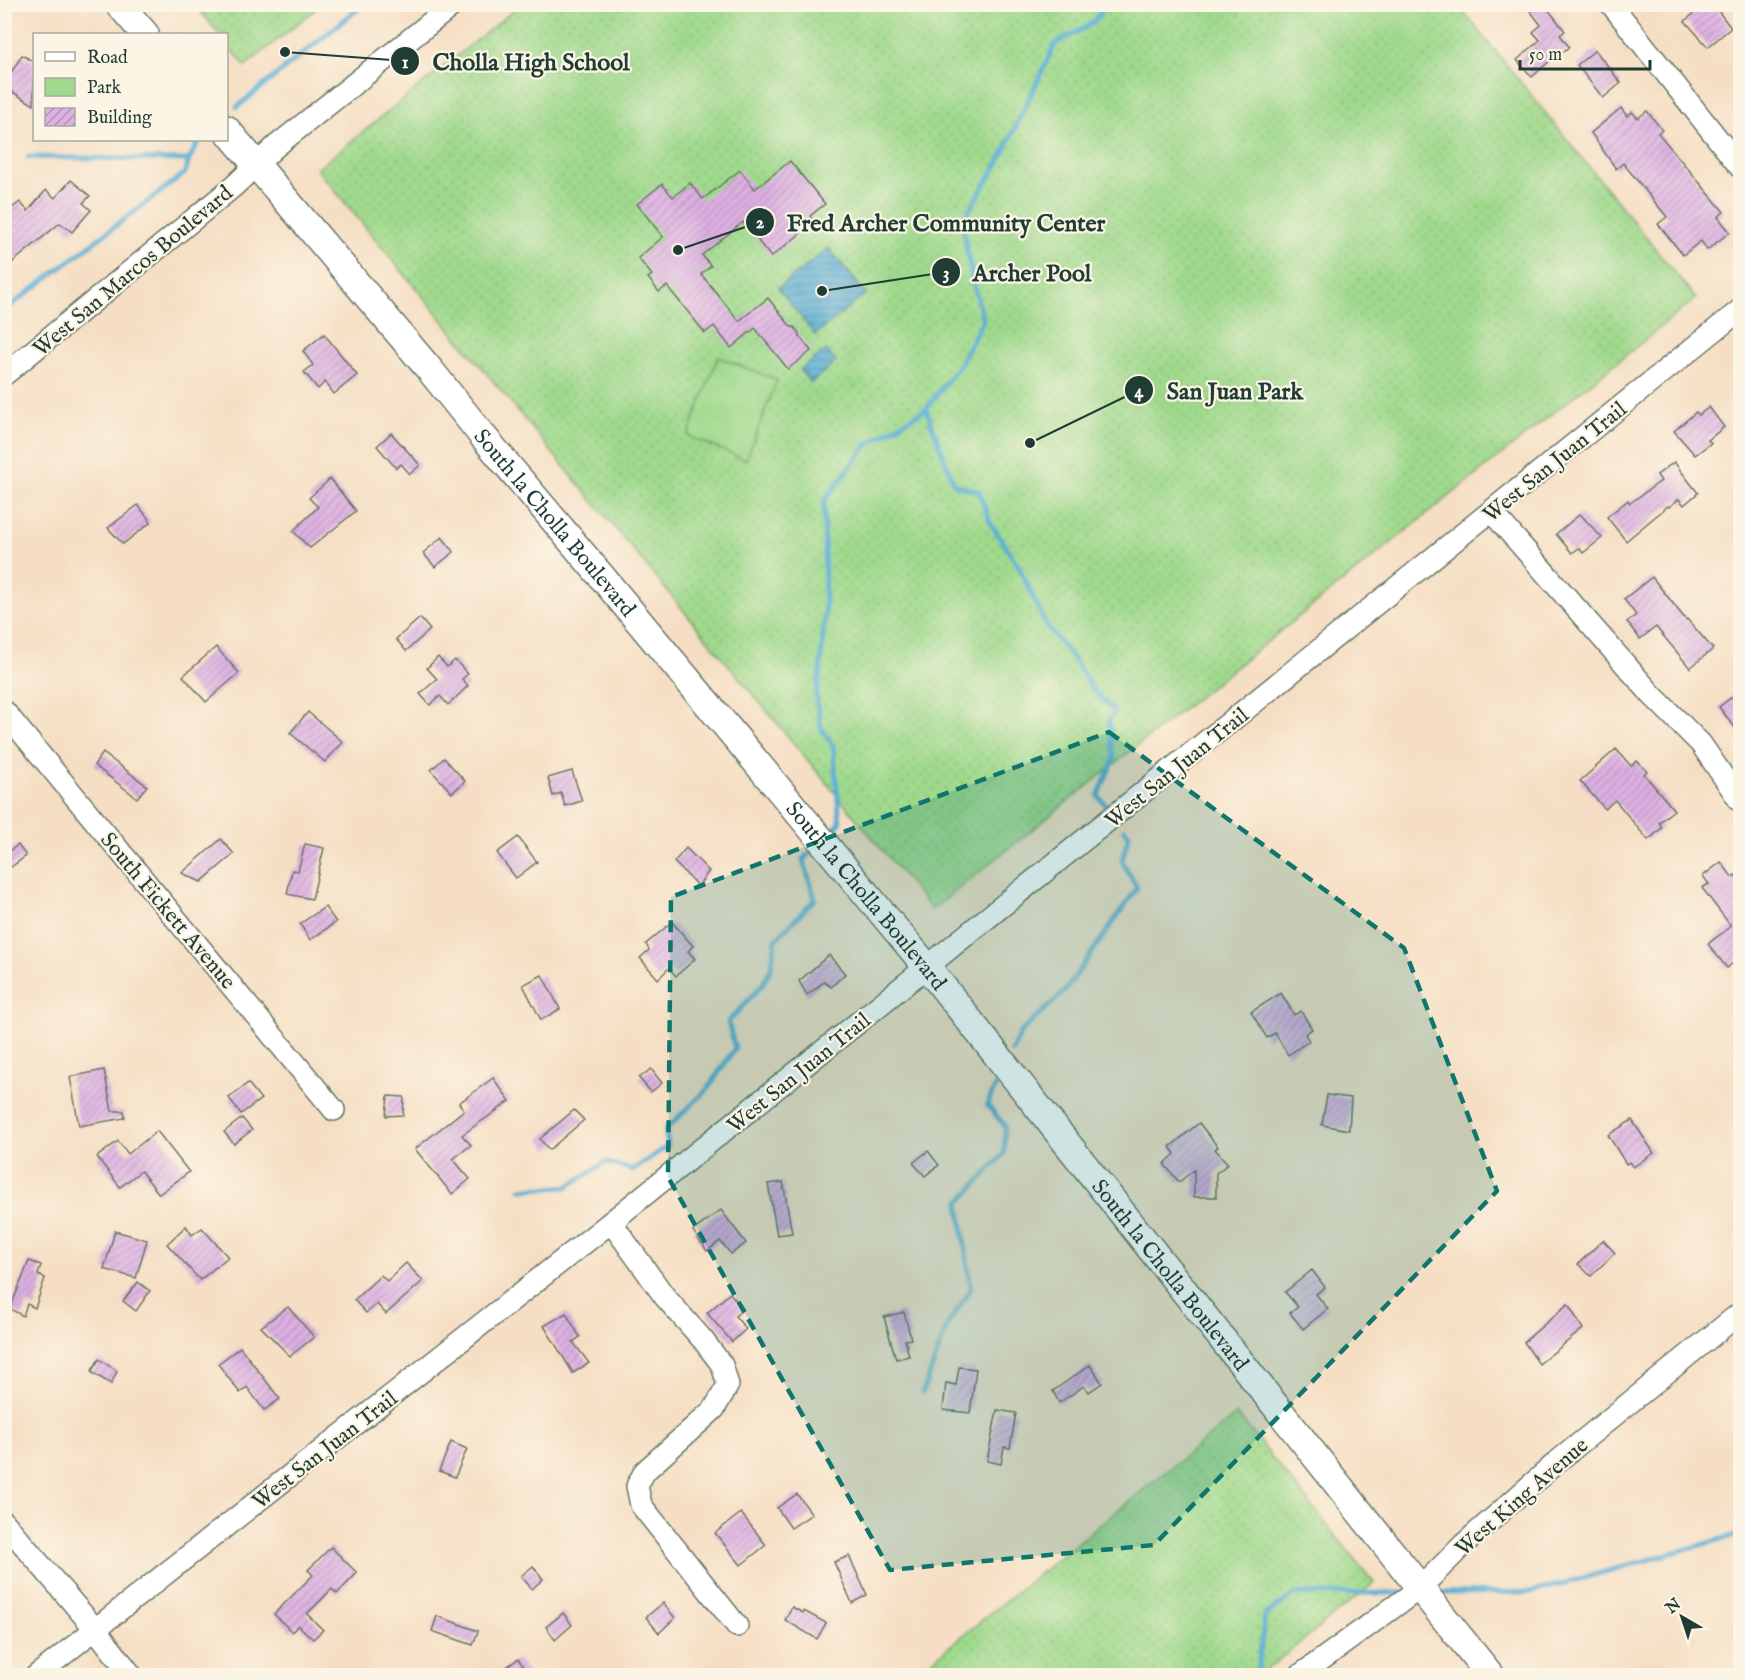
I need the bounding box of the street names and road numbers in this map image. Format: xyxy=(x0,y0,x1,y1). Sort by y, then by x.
street label: West San Marcos Boulevard xyxy=(28,180,239,363)
street label: West San Juan Trail xyxy=(1478,396,1633,529)
street label: South la Cholla Boulevard xyxy=(467,424,641,623)
street label: West San Juan Trail xyxy=(1100,702,1255,835)
street label: South la Cholla Boulevard xyxy=(779,796,952,997)
street label: South Fickett Avenue xyxy=(94,827,241,996)
street label: West San Juan Trail xyxy=(722,1007,877,1140)
street label: South la Cholla Boulevard xyxy=(1085,1174,1254,1377)
street label: West San Juan Trail xyxy=(247,1385,404,1516)
street label: West King Avenue xyxy=(1450,1432,1595,1563)

